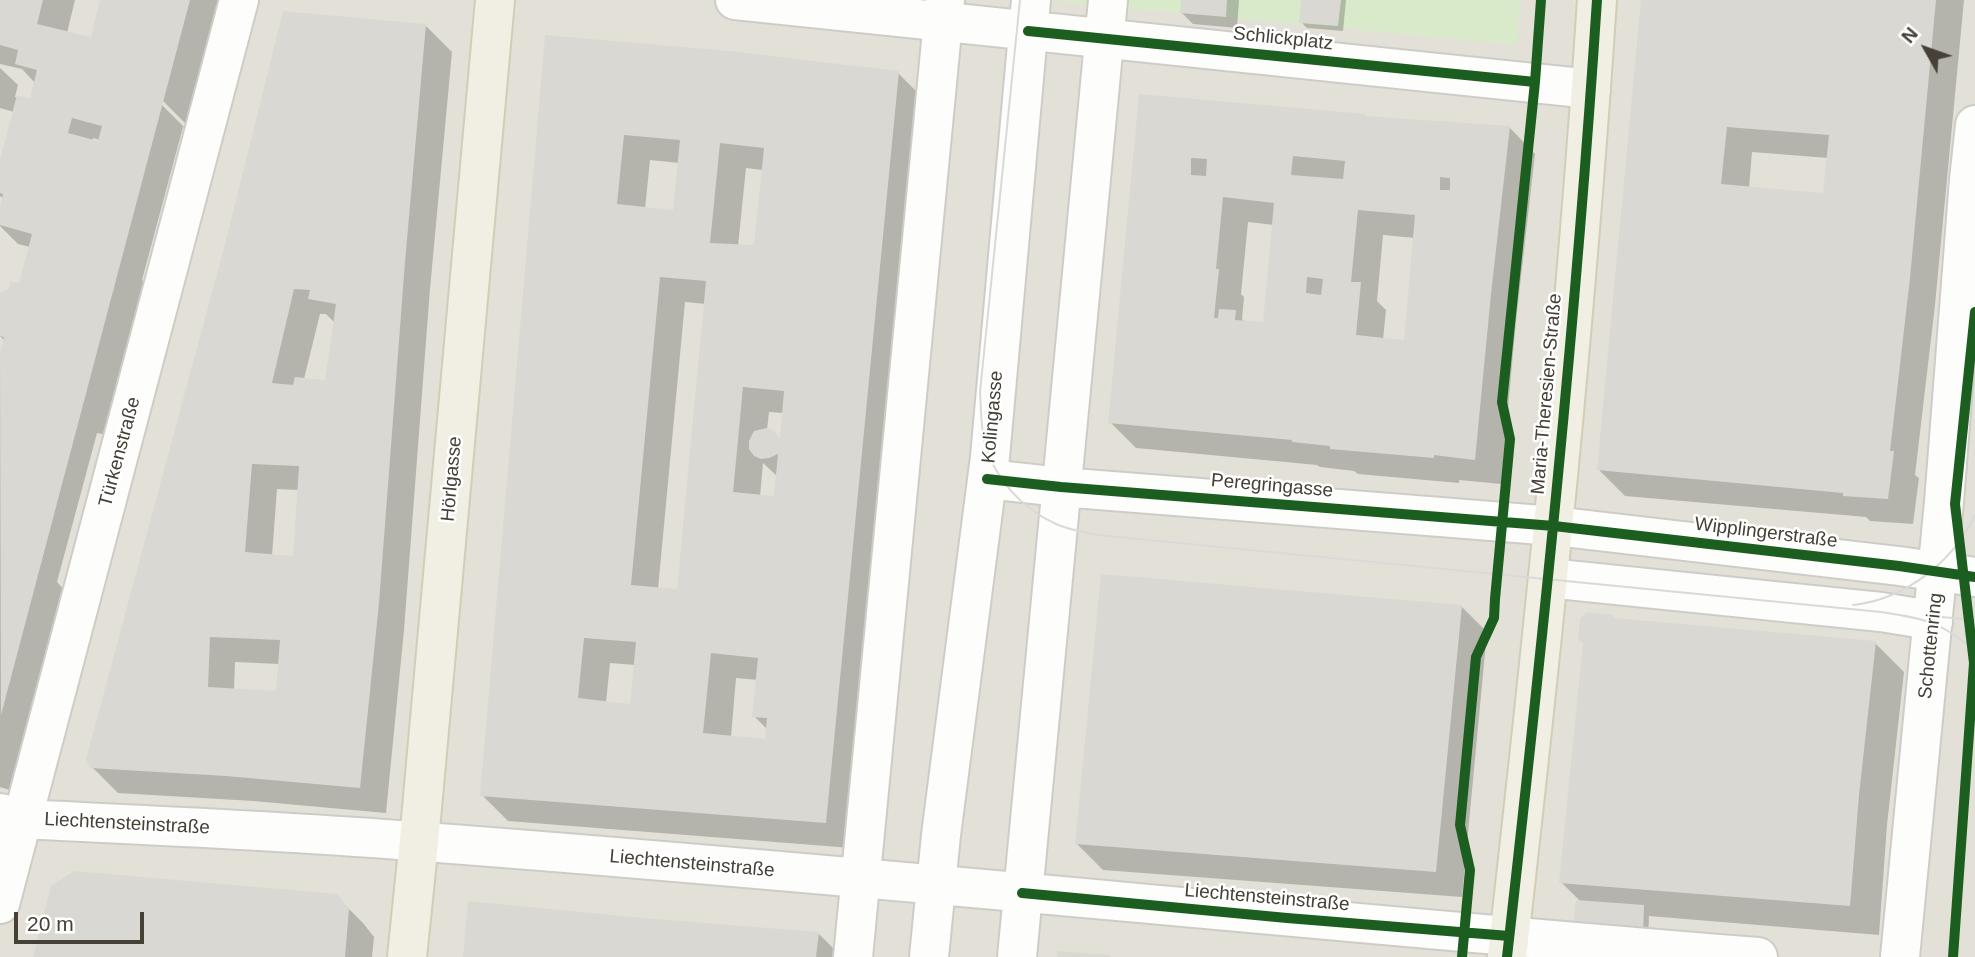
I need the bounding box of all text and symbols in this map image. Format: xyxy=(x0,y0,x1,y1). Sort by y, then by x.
north arrow xyxy=(1891,14,1961,84)
street label: Schlickplatz xyxy=(1232,22,1334,56)
text: N xyxy=(1897,23,1922,47)
street label: Maria-Theresien-Straße xyxy=(1527,293,1567,495)
street label: Kolingasse xyxy=(978,370,1008,464)
street label: Türkenstraße xyxy=(94,394,146,510)
street label: Hörlgasse xyxy=(437,435,467,523)
street label: Peregringasse xyxy=(1210,469,1334,503)
street label: Wipplingerstraße xyxy=(1693,513,1839,553)
street label: Schottenring xyxy=(1914,592,1948,700)
street label: Liechtensteinstraße xyxy=(44,808,210,840)
street label: Liechtensteinstraße xyxy=(608,845,776,883)
street label: Liechtensteinstraße xyxy=(1183,879,1351,917)
scale bar xyxy=(18,898,147,942)
text: 20 m xyxy=(27,912,74,935)

